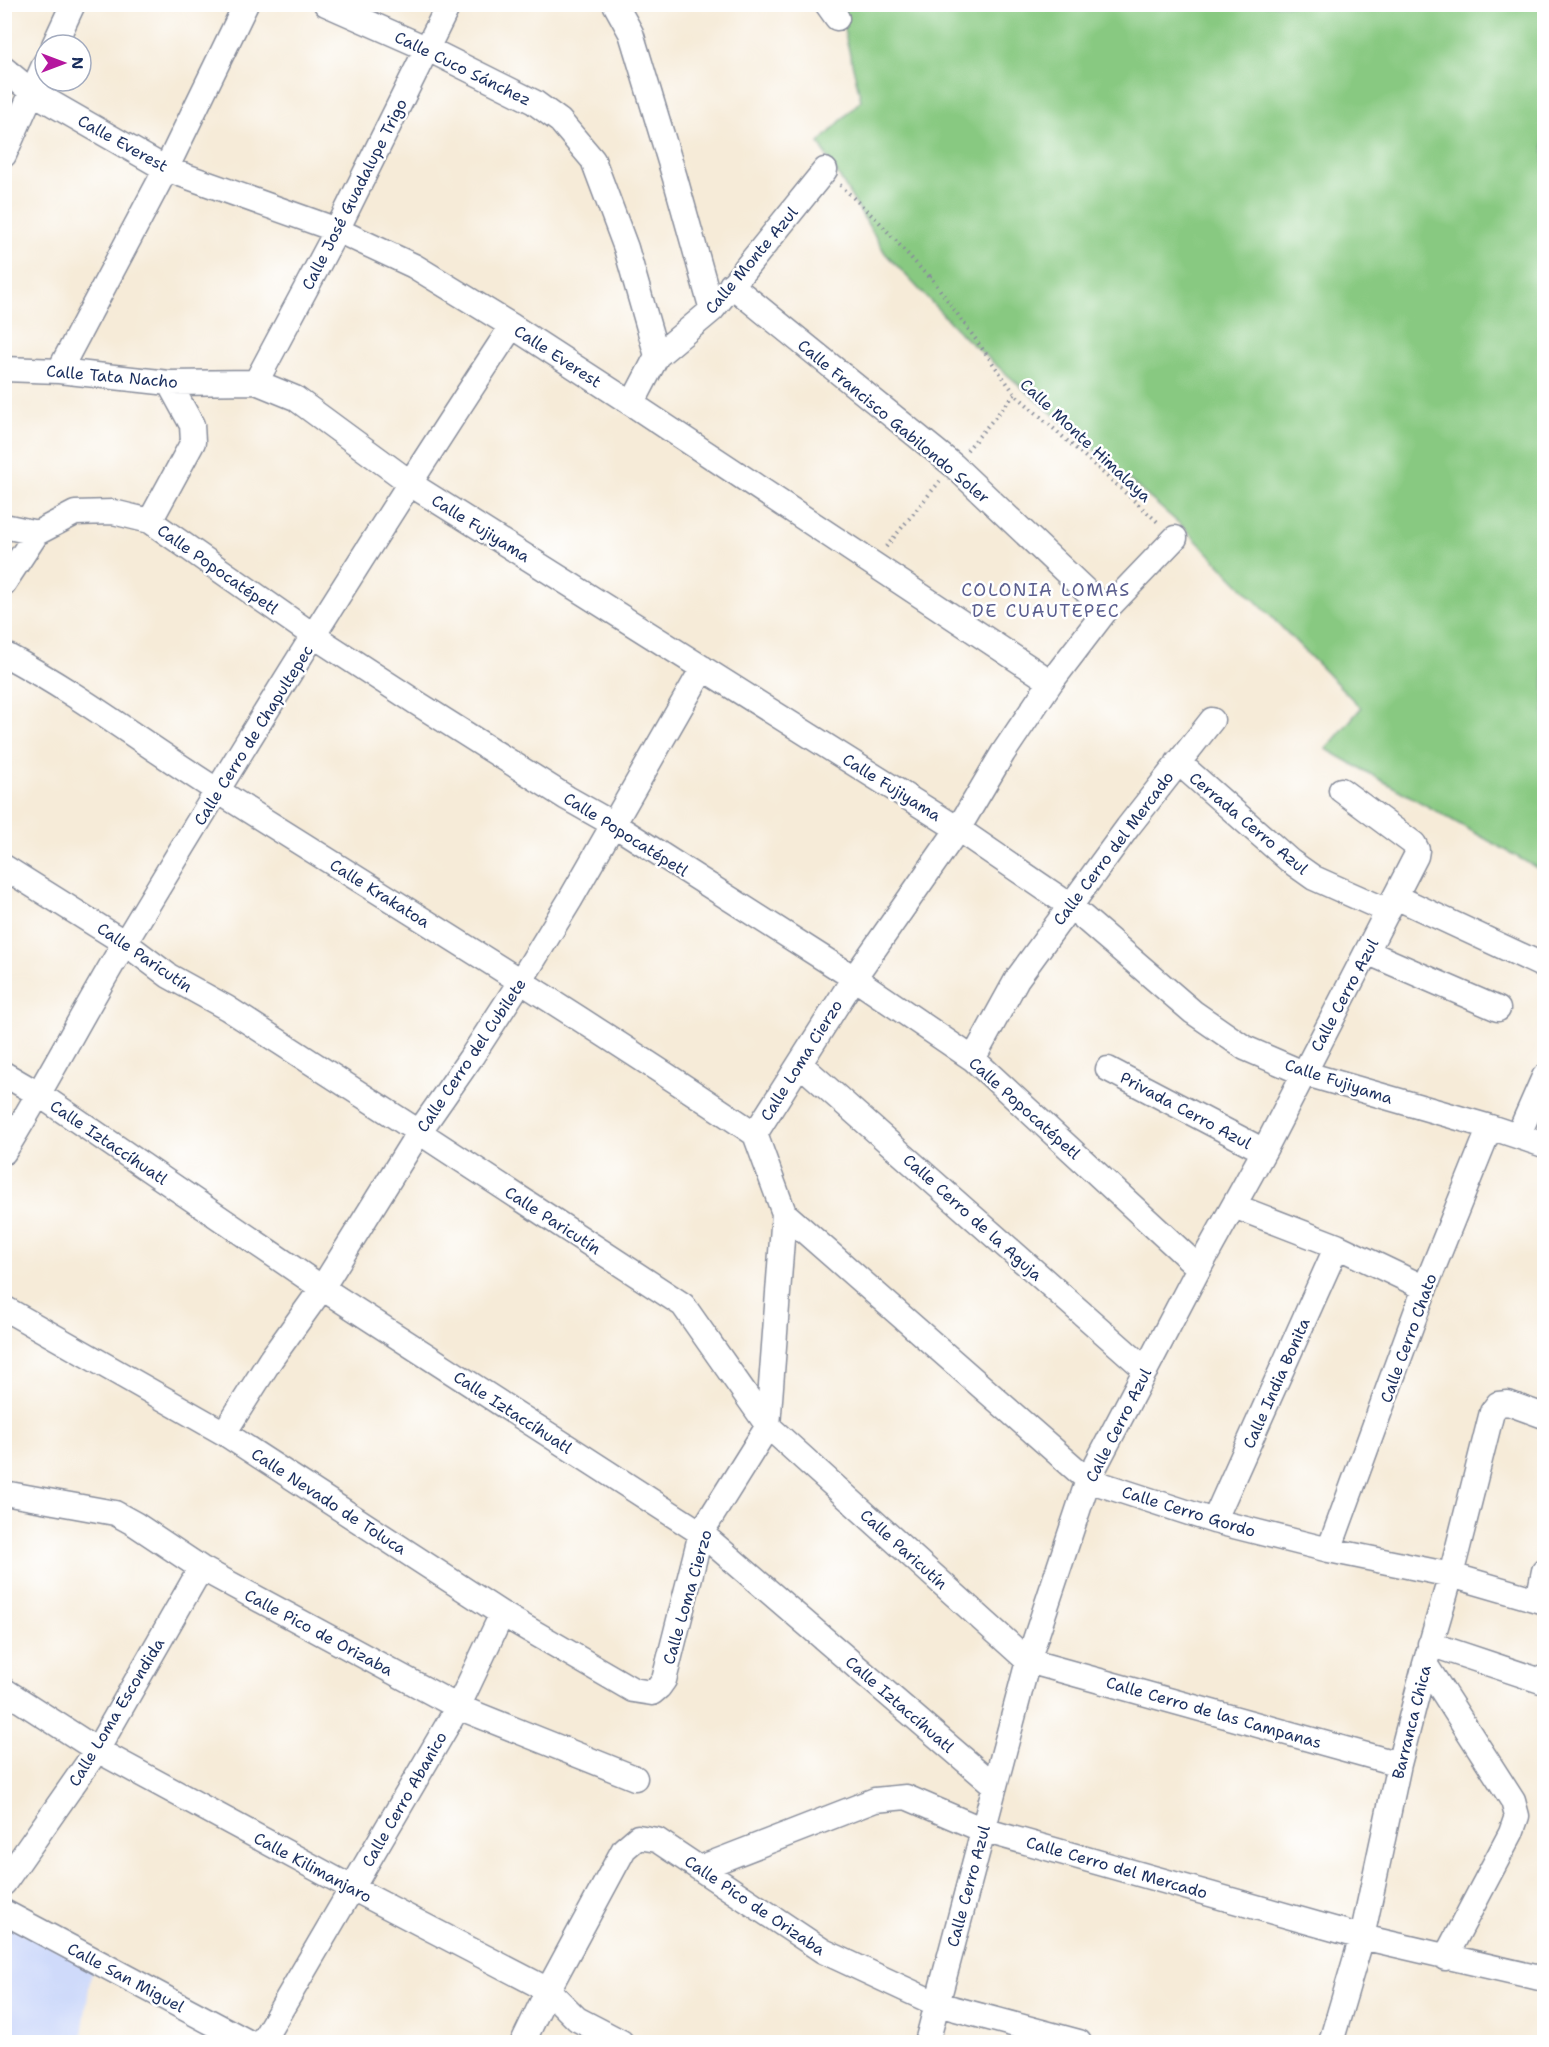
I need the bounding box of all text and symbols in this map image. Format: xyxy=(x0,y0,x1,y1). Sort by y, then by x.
street label: Calle Cuco Sánchez xyxy=(391,26,534,111)
north arrow xyxy=(33,33,93,93)
text: N xyxy=(67,57,88,69)
street label: Calle José Guadalupe Trigo xyxy=(297,95,412,293)
street label: Calle Everest xyxy=(74,110,172,177)
street label: Calle Monte Azul xyxy=(700,202,802,318)
street label: Calle Everest xyxy=(510,320,605,392)
street label: Calle Francisco Gabilondo Soler xyxy=(793,335,994,508)
street label: Calle Tata Nacho xyxy=(45,360,179,393)
street label: Calle Monte Himalaya xyxy=(1016,374,1156,507)
street label: Calle Fujiyama xyxy=(428,490,534,567)
street label: Calle Popocatépetl xyxy=(153,520,283,619)
district label: COLONIA LOMAS DE CUAUTEPEC xyxy=(961,578,1131,623)
street label: Calle Cerro de Chapultepec xyxy=(189,641,318,829)
street label: Calle Fujiyama xyxy=(839,749,945,826)
street label: Calle Cerro del Mercado xyxy=(1049,767,1178,930)
street label: Cerrada Cerro Azul xyxy=(1185,767,1313,879)
street label: Calle Popocatépetl xyxy=(559,788,692,881)
street label: Calle Krakatoa xyxy=(326,854,434,933)
street label: Calle Paricutín xyxy=(93,918,197,997)
street label: Calle Cerro Azul xyxy=(1306,935,1383,1055)
street label: Calle Cerro del Cubilete xyxy=(412,974,531,1136)
street label: Calle Loma Cierzo xyxy=(756,996,847,1125)
street label: Calle Popocatépetl xyxy=(964,1053,1085,1164)
street label: Calle Fujiyama xyxy=(1282,1054,1396,1109)
street label: Privada Cerro Azul xyxy=(1116,1067,1255,1154)
street label: Calle Iztaccíhuatl xyxy=(46,1095,172,1190)
street label: Calle Cerro de la Aguja xyxy=(899,1149,1047,1285)
street label: Calle Paricutín xyxy=(501,1182,605,1259)
street label: Calle Cerro Chato xyxy=(1375,1271,1442,1406)
street label: Calle India Bonita xyxy=(1238,1315,1315,1452)
street label: Calle Cerro Azul xyxy=(1081,1365,1156,1486)
street label: Calle Iztaccíhuatl xyxy=(449,1366,576,1459)
street label: Calle Nevado de Toluca xyxy=(247,1443,410,1560)
street label: Calle Cerro Gordo xyxy=(1119,1481,1258,1542)
street label: Calle Paricutín xyxy=(856,1505,952,1594)
street label: Calle Loma Cierzo xyxy=(658,1527,717,1667)
street label: Calle Pico de Orizaba xyxy=(241,1584,397,1681)
street label: Calle Loma Escondida xyxy=(64,1634,169,1790)
street label: Calle Iztaccíhuatl xyxy=(841,1651,959,1757)
street label: Barranca Chica xyxy=(1387,1663,1436,1781)
street label: Calle Cerro de las Campanas xyxy=(1104,1672,1324,1753)
street label: Calle Cerro Abanico xyxy=(357,1728,452,1871)
street label: Calle Cerro Azul xyxy=(942,1823,995,1949)
street label: Calle Kilimanjaro xyxy=(250,1827,375,1907)
street label: Calle Cerro del Mercado xyxy=(1024,1832,1210,1903)
street label: Calle Pico de Orizaba xyxy=(680,1851,829,1960)
street label: Calle San Miguel xyxy=(64,1938,188,2017)

